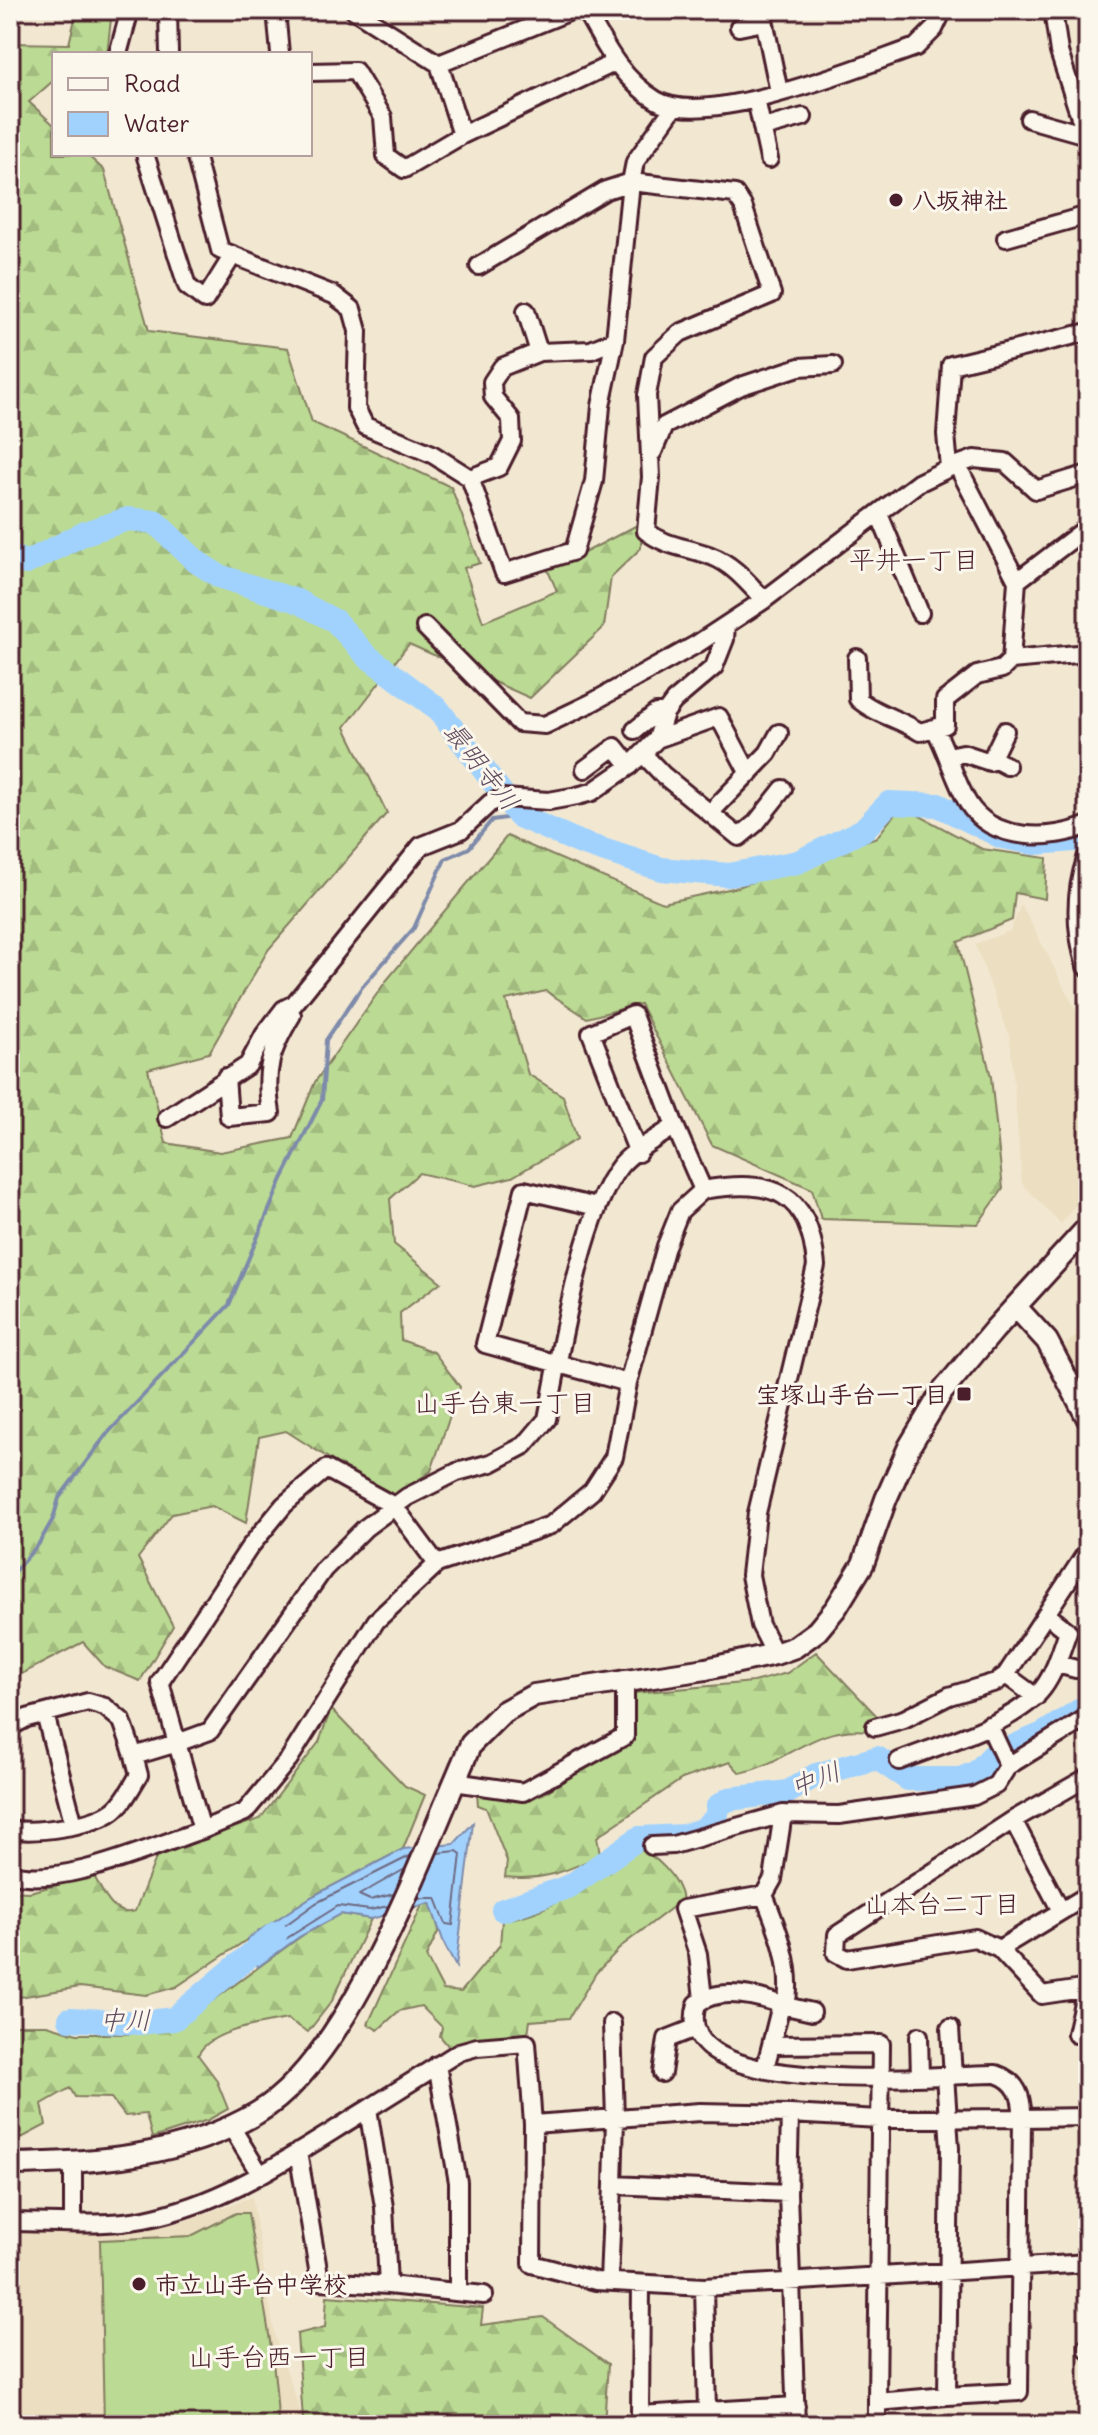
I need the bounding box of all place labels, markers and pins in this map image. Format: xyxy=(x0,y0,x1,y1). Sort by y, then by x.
place label: 八坂神社 xyxy=(912,185,1008,215)
marker: 八坂神社 xyxy=(887,191,905,209)
place label: 宝塚山手台一丁目 xyxy=(756,1379,948,1409)
marker: 宝塚山手台一丁目 xyxy=(955,1385,973,1403)
place label: 市立山手台中学校 xyxy=(155,2269,347,2299)
marker: 市立山手台中学校 xyxy=(130,2275,148,2293)

